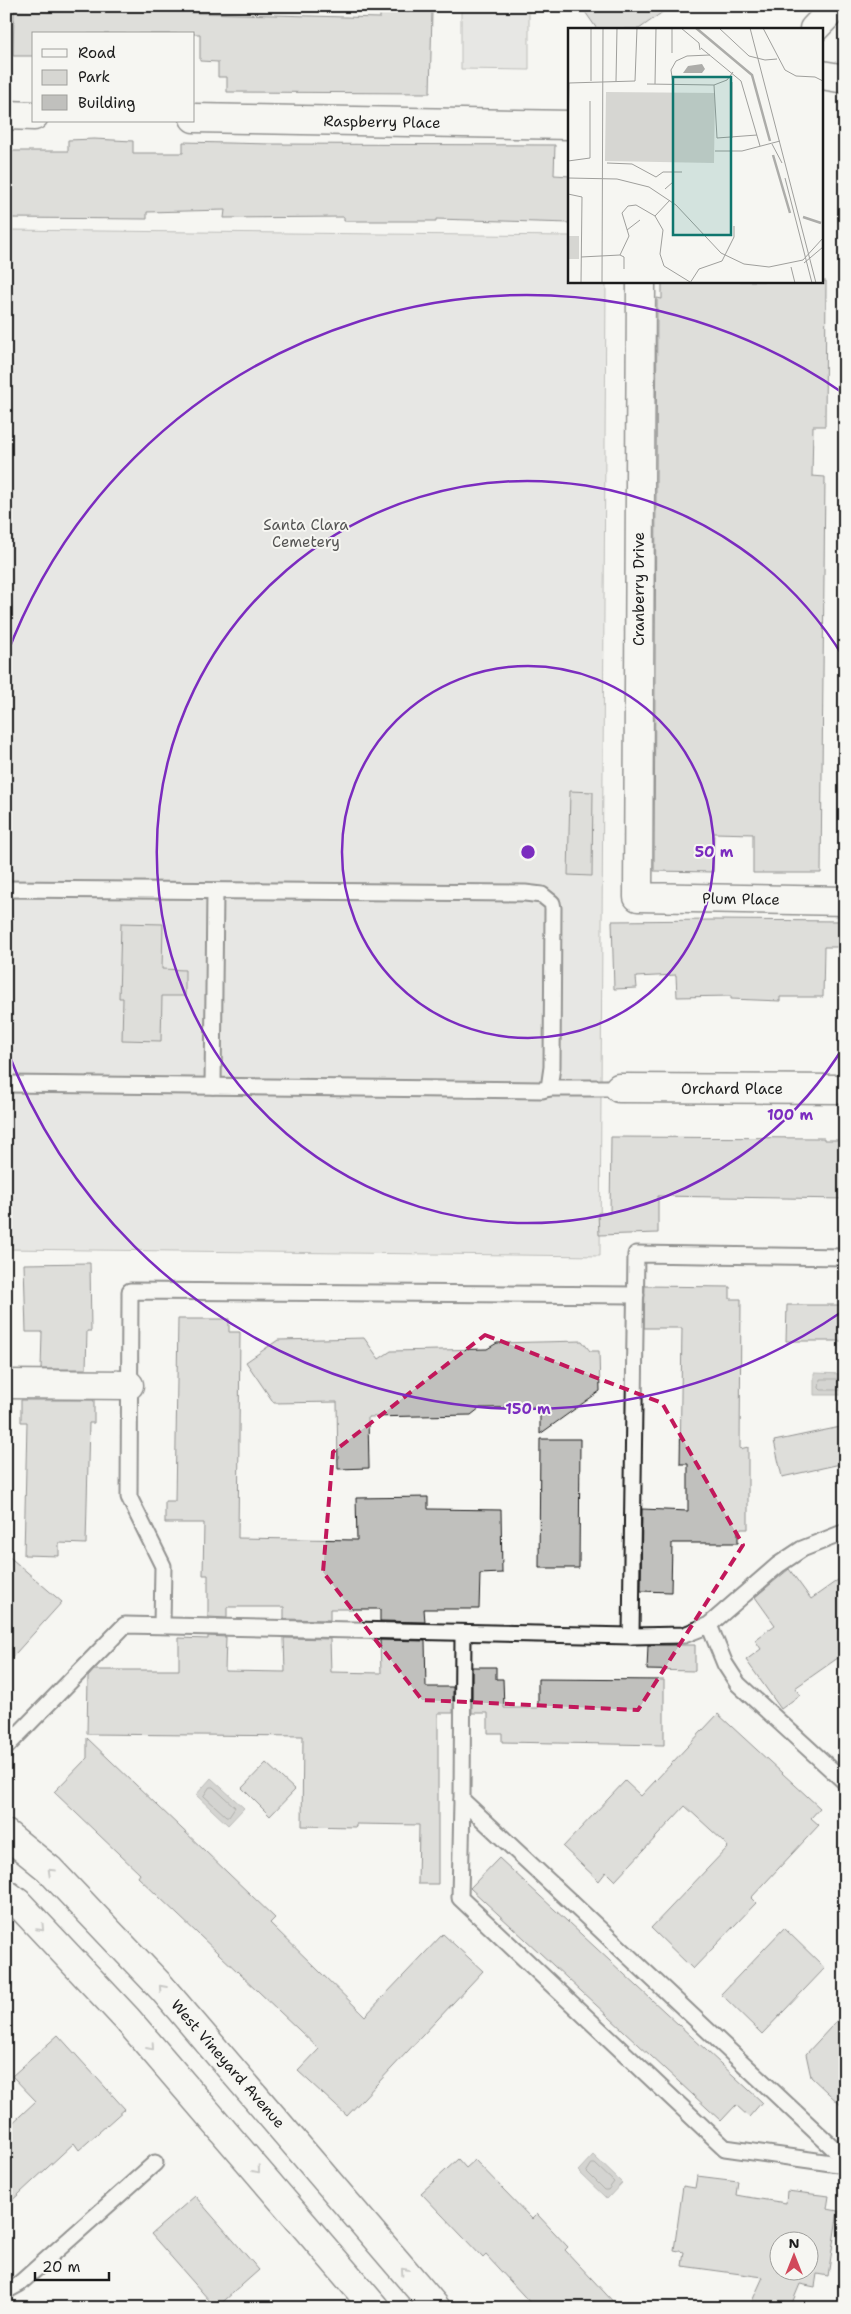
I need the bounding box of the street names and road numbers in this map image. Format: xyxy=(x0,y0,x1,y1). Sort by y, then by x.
street label: Raspberry Place xyxy=(323,111,441,133)
street label: Cranberry Drive xyxy=(629,532,649,646)
street label: Plum Place xyxy=(702,888,780,910)
street label: Orchard Place xyxy=(681,1079,783,1099)
street label: West Vineyard Avenue xyxy=(167,1995,289,2133)

